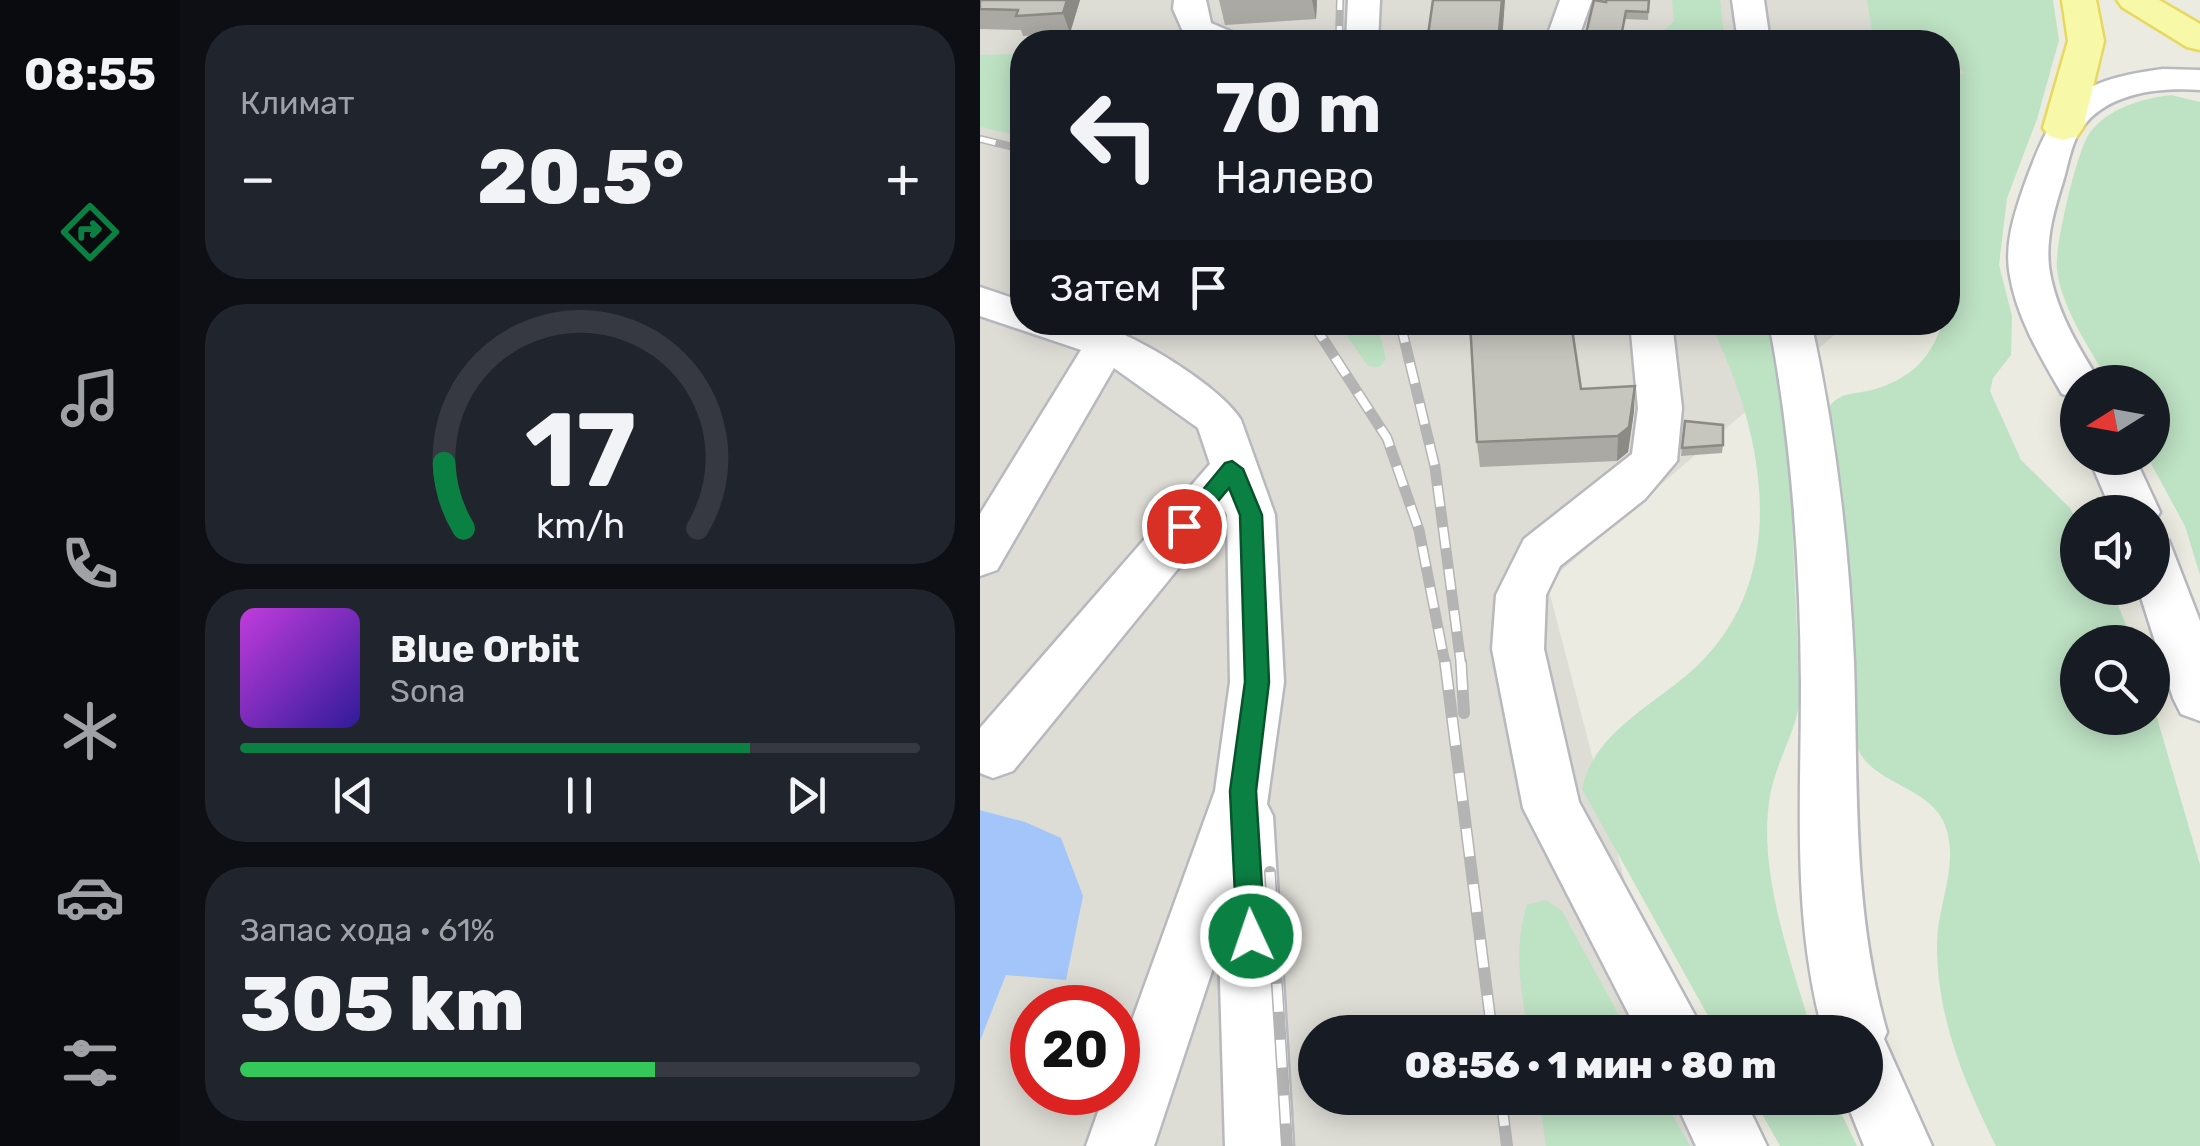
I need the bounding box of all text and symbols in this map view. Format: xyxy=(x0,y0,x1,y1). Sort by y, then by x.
text: 08:55 xyxy=(24,48,156,101)
text: 70 m xyxy=(1215,67,1382,150)
icon: left xyxy=(1050,70,1180,200)
text: Климат xyxy=(240,84,354,122)
text: 20.5° xyxy=(477,133,684,222)
text: − xyxy=(240,146,276,211)
text: + xyxy=(886,146,920,211)
text: Налево xyxy=(1215,151,1374,204)
icon: directions xyxy=(55,197,125,267)
icon: arrive xyxy=(1181,260,1236,315)
text: Затем xyxy=(1050,265,1161,311)
icon: music xyxy=(55,363,125,433)
north arrow xyxy=(2060,365,2170,475)
map controls xyxy=(2060,365,2170,735)
text: 17 xyxy=(524,389,636,512)
pin xyxy=(1142,484,1227,569)
button: sound xyxy=(2060,495,2170,605)
icon: arrive xyxy=(1157,499,1212,554)
text: km/h xyxy=(535,505,625,547)
icon: phone xyxy=(55,529,125,599)
button: search xyxy=(2060,625,2170,735)
text: Blue Orbit xyxy=(390,626,580,672)
text: Sona xyxy=(390,672,465,710)
icon: climate xyxy=(55,696,125,766)
icon: previous xyxy=(326,768,381,823)
icon: pause xyxy=(552,768,607,823)
icon: next xyxy=(779,768,834,823)
icon: car xyxy=(55,862,125,932)
position arrow xyxy=(1199,884,1303,988)
text: Запас хода · 61% xyxy=(240,911,495,949)
text: 305 km xyxy=(240,960,524,1049)
speed limit sign: 20 xyxy=(1010,985,1140,1115)
icon: filters xyxy=(55,1028,125,1098)
text: 08:56 · 1 мин · 80 m xyxy=(1405,1042,1776,1088)

